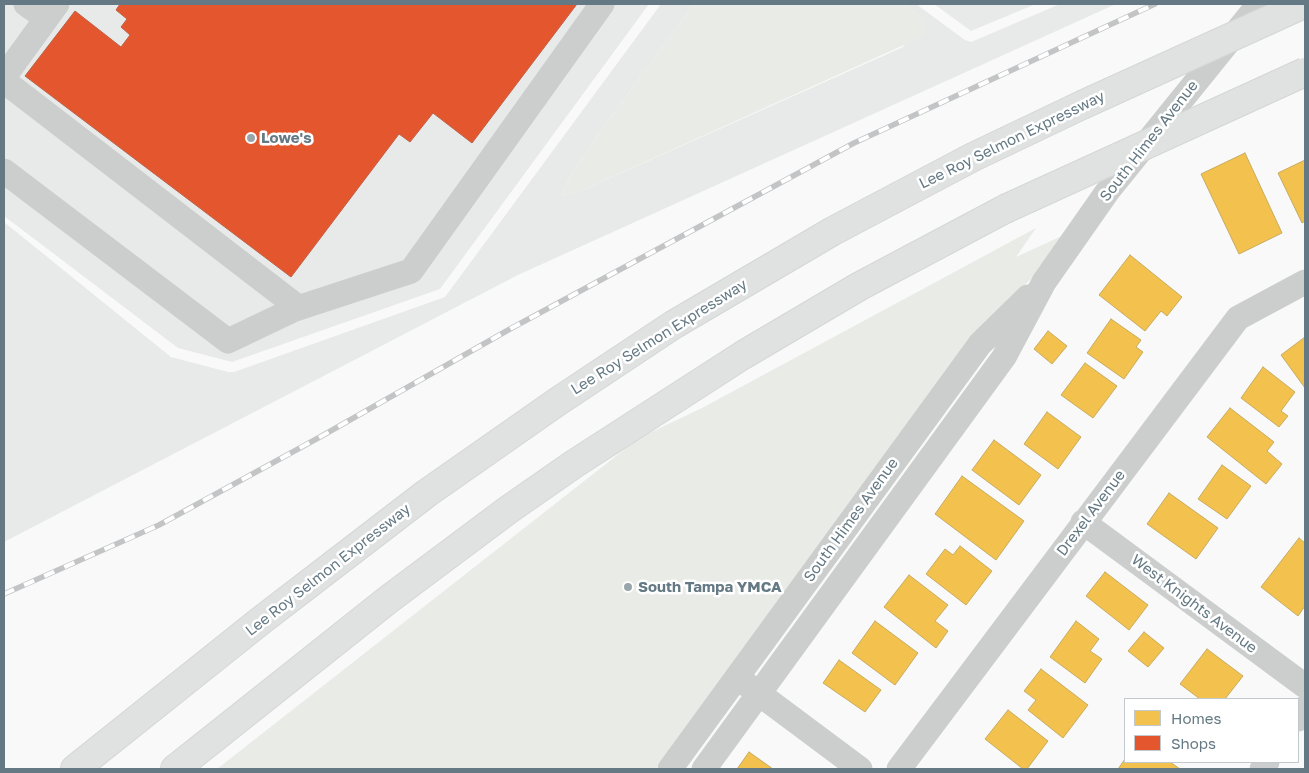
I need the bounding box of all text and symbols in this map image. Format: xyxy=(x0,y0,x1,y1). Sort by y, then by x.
street label: South Himes Avenue xyxy=(1096,77,1202,205)
street label: Lee Roy Selmon Expressway xyxy=(916,87,1108,193)
place label: Lowe's xyxy=(261,129,312,147)
marker: Lowe's xyxy=(245,132,257,144)
street label: Lee Roy Selmon Expressway xyxy=(568,275,750,399)
street label: South Himes Avenue xyxy=(800,455,902,585)
street label: Drexel Avenue xyxy=(1053,467,1129,559)
street label: Lee Roy Selmon Expressway xyxy=(242,500,414,640)
street label: West Knights Avenue xyxy=(1128,551,1260,657)
place label: South Tampa YMCA xyxy=(638,578,782,596)
marker: South Tampa YMCA xyxy=(622,581,634,593)
legend xyxy=(1124,698,1299,763)
text: Homes xyxy=(1171,709,1221,727)
text: Shops xyxy=(1171,734,1216,752)

